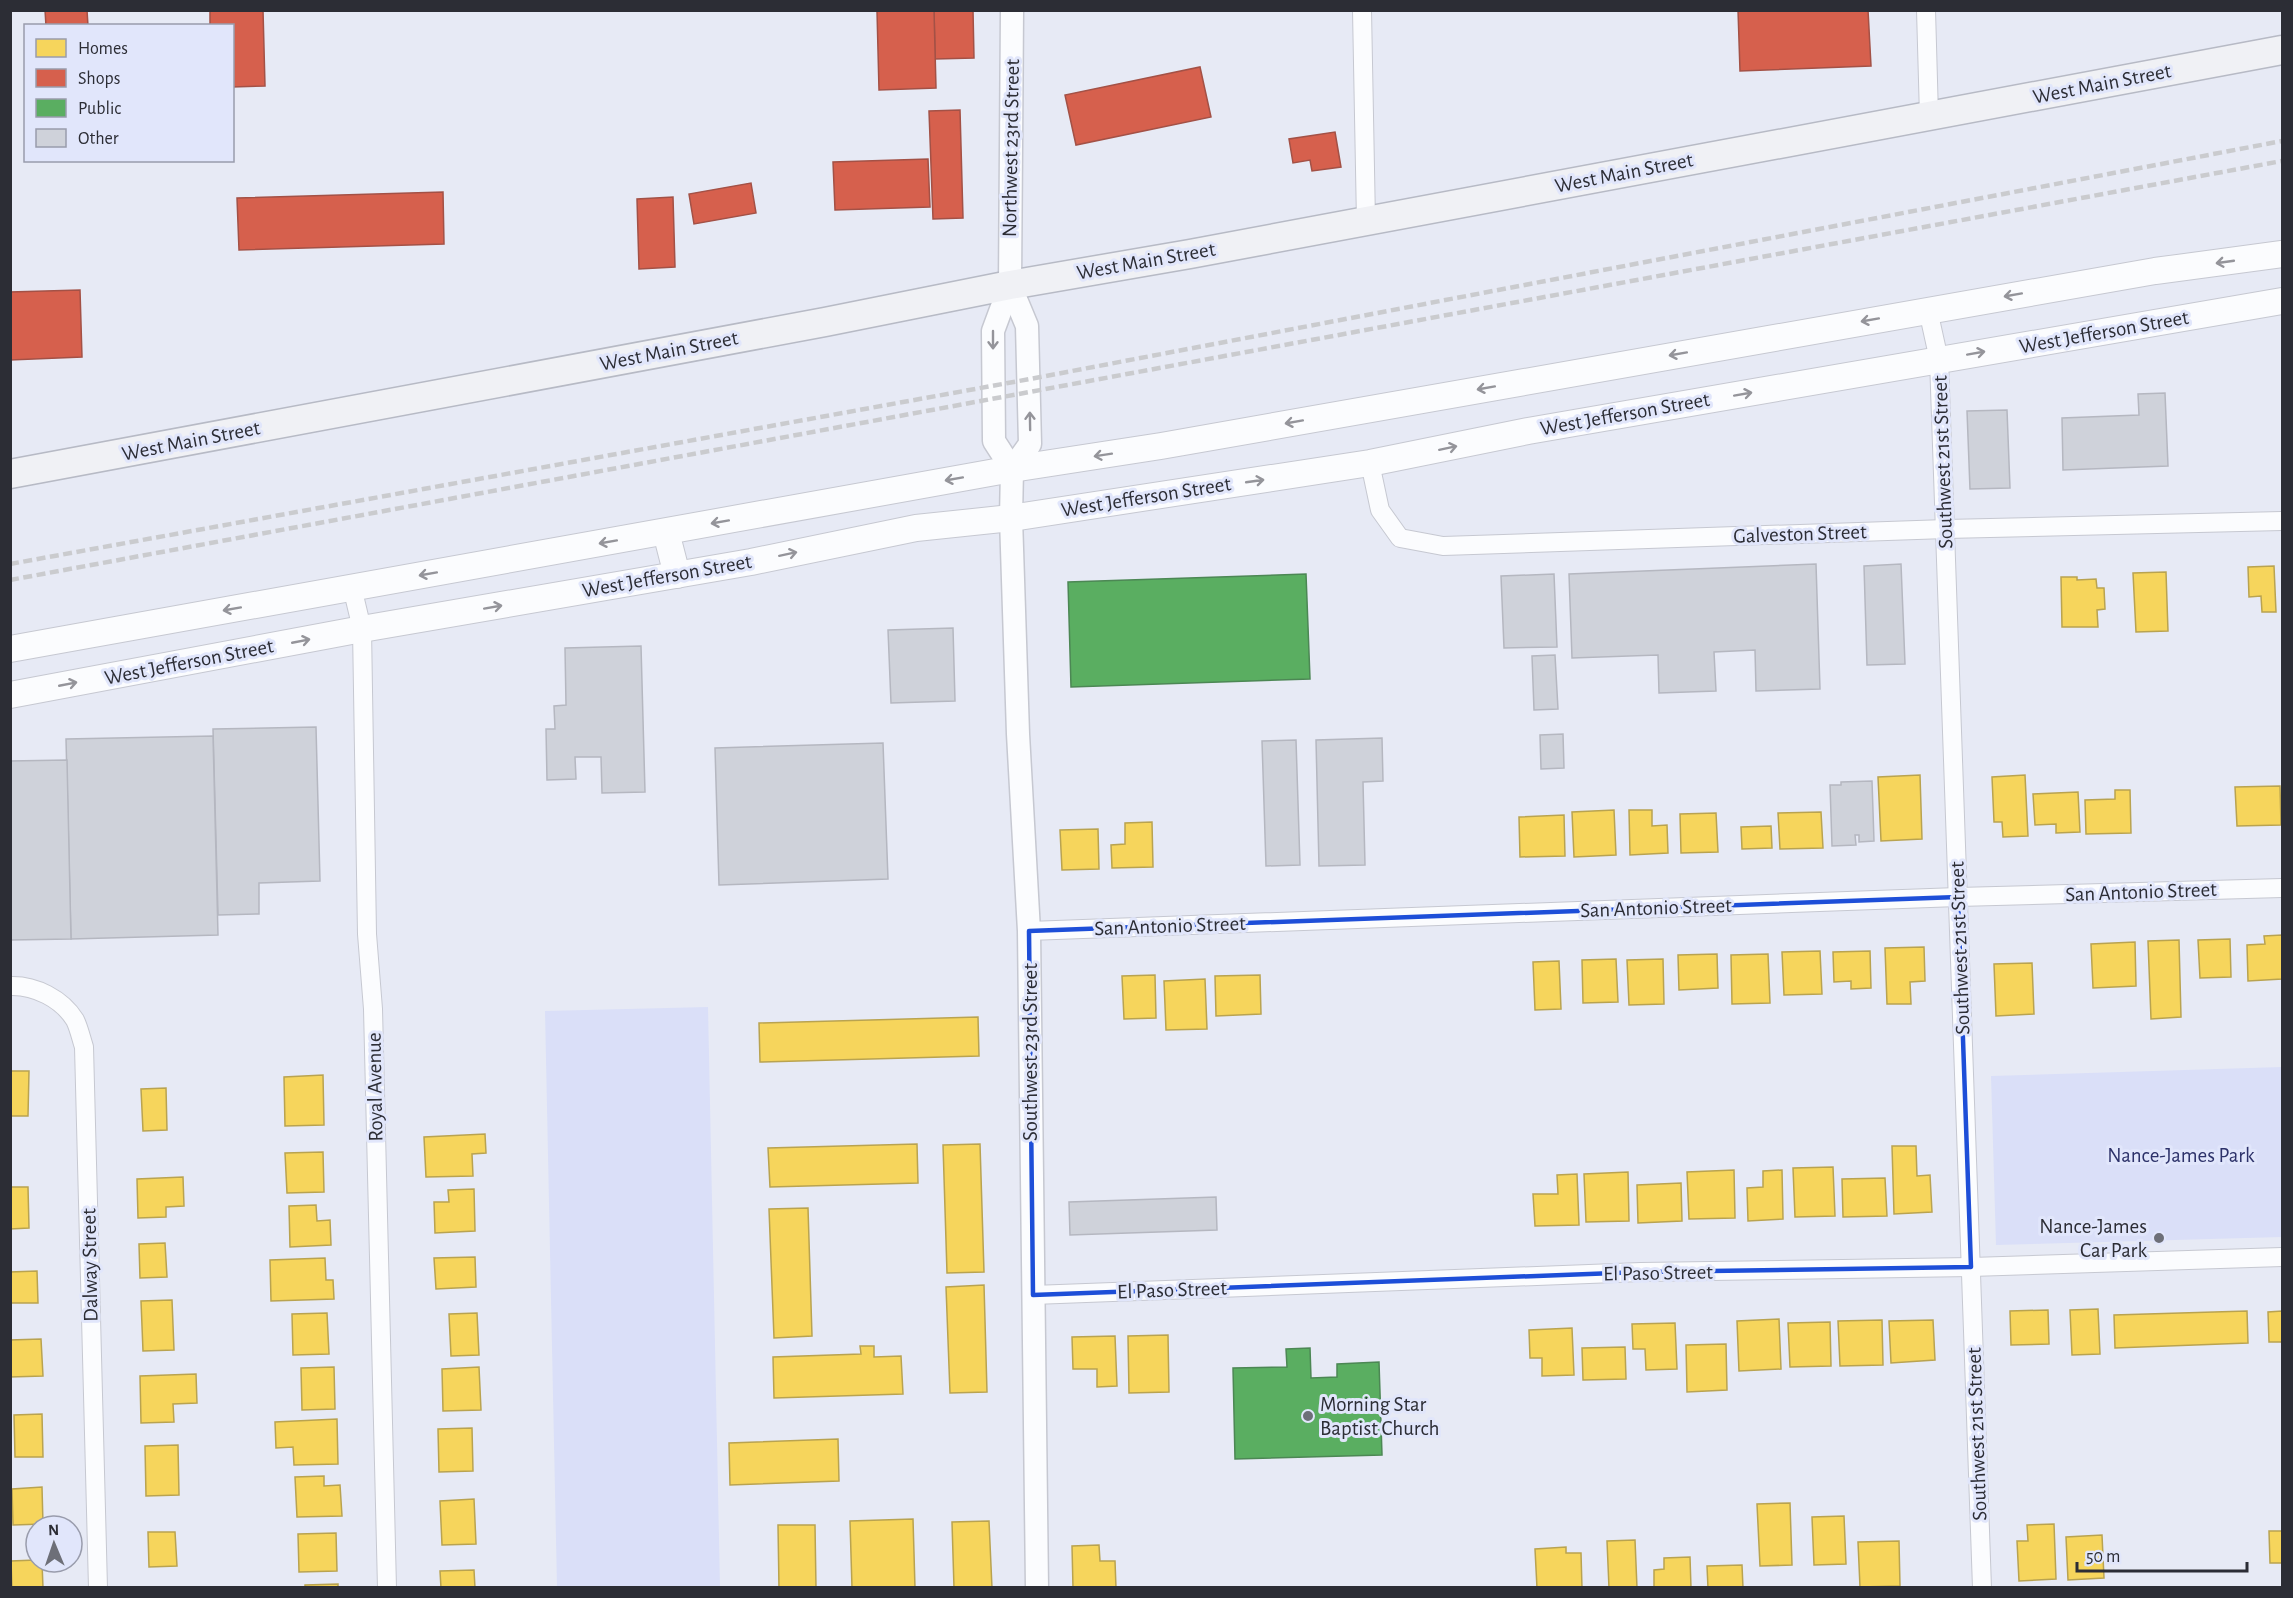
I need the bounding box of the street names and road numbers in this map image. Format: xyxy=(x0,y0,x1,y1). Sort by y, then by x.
street label: Northwest 23rd Street xyxy=(999,58,1023,237)
street label: West Main Street xyxy=(2031,60,2173,108)
street label: West Main Street xyxy=(1553,149,1695,197)
street label: West Main Street xyxy=(1075,238,1217,284)
street label: West Jefferson Street xyxy=(2018,307,2191,357)
street label: West Main Street xyxy=(598,327,740,375)
street label: Southwest 21st Street xyxy=(1929,375,1957,549)
street label: West Jefferson Street xyxy=(1539,389,1712,439)
street label: West Main Street xyxy=(120,417,262,465)
street label: West Jefferson Street xyxy=(1060,473,1233,521)
street label: Galveston Street xyxy=(1733,521,1867,547)
street label: West Jefferson Street xyxy=(581,551,754,601)
street label: West Jefferson Street xyxy=(103,635,276,689)
street label: Southwest 21st Street xyxy=(1946,861,1974,1035)
street label: San Antonio Street xyxy=(2065,879,2217,905)
street label: San Antonio Street xyxy=(1580,895,1732,921)
street label: San Antonio Street xyxy=(1094,913,1246,939)
street label: Southwest 23rd Street xyxy=(1020,963,1041,1141)
street label: Royal Avenue xyxy=(364,1032,386,1142)
street label: Dalway Street xyxy=(79,1208,101,1322)
street label: El Paso Street xyxy=(1603,1262,1713,1284)
street label: El Paso Street xyxy=(1117,1278,1228,1302)
street label: Southwest 21st Street xyxy=(1963,1347,1991,1521)

